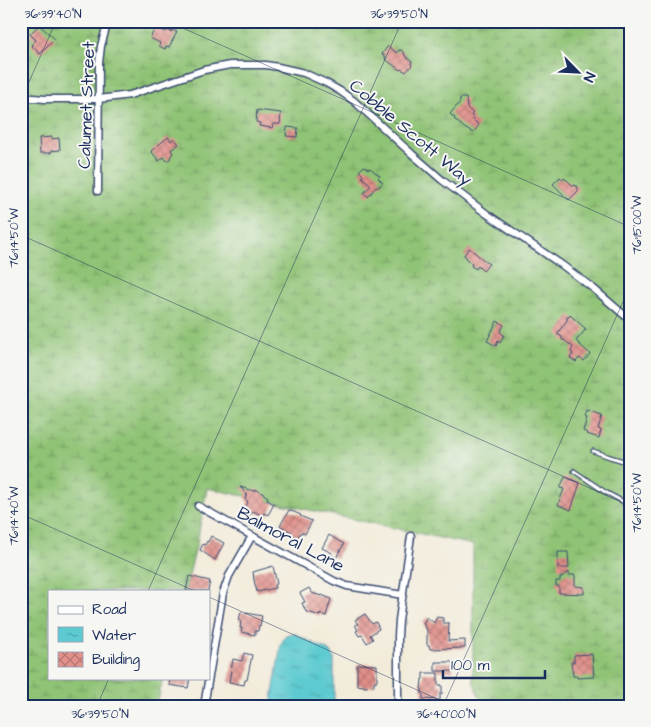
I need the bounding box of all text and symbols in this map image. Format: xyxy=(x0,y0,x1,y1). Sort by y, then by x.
text: 36°39'40"N xyxy=(24,6,82,23)
text: 36°39'50"N xyxy=(370,6,428,23)
street label: Calumet Street xyxy=(72,40,101,169)
north arrow xyxy=(554,48,604,98)
text: N xyxy=(578,69,600,85)
street label: Cobble Scott Way xyxy=(343,73,478,192)
text: 76°15'00"W xyxy=(629,195,646,254)
text: 76°14'50"W xyxy=(6,208,23,268)
text: 76°14'50"W xyxy=(629,473,646,533)
text: 76°14'40"W xyxy=(6,486,23,546)
street label: Balmoral Lane xyxy=(233,501,349,578)
legend xyxy=(48,590,210,680)
text: Road xyxy=(92,599,127,620)
text: Water xyxy=(92,625,136,646)
scale bar xyxy=(443,647,546,679)
text: Building xyxy=(92,649,140,671)
text: 100 m xyxy=(451,655,490,676)
text: 36°39'50"N xyxy=(71,706,129,723)
text: 36°40'00"N xyxy=(416,706,476,723)

